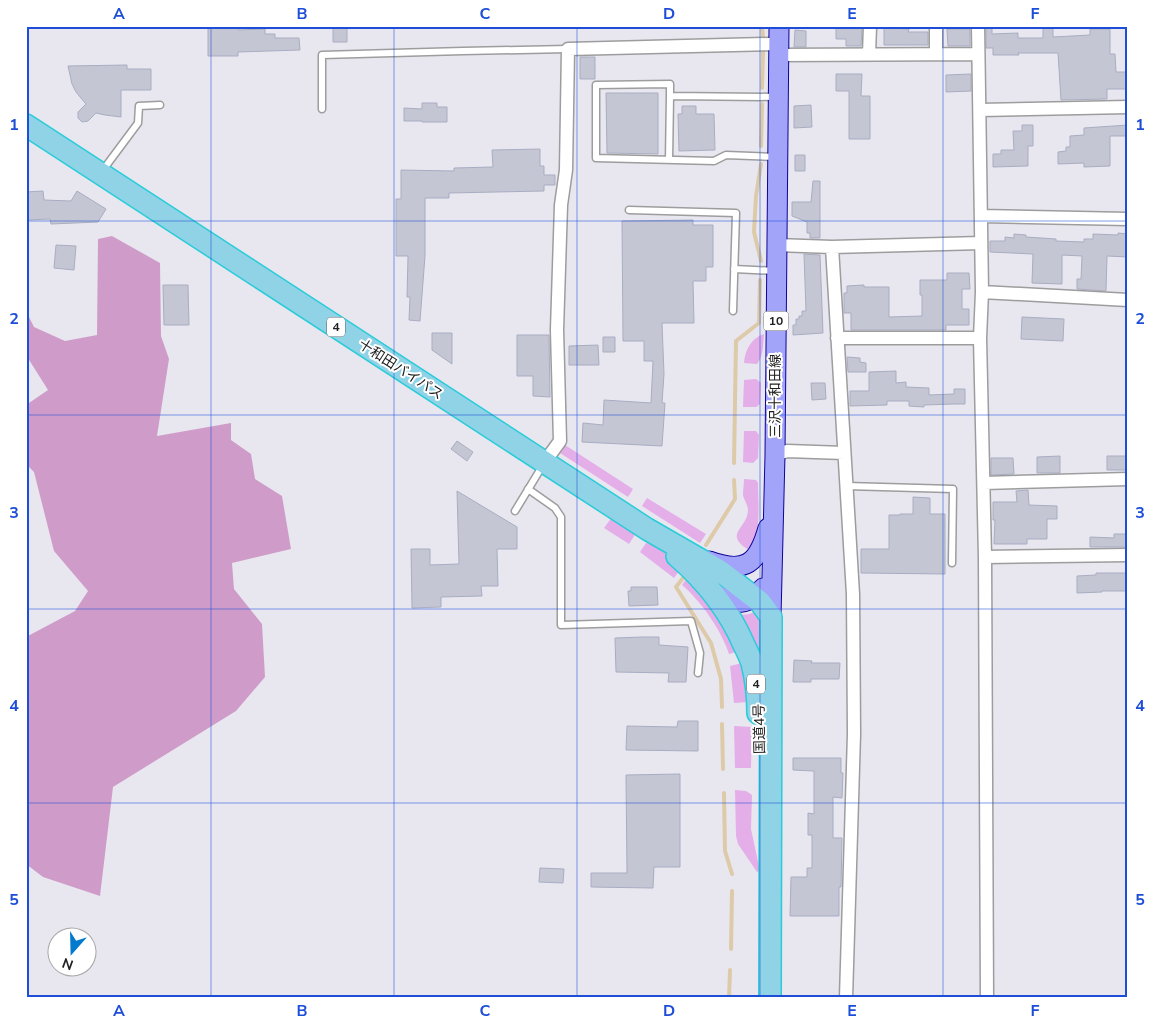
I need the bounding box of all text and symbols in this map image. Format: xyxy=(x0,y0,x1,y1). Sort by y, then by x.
text: A xyxy=(113,3,125,25)
text: B xyxy=(296,3,308,25)
text: C xyxy=(480,3,491,25)
text: D xyxy=(663,3,675,25)
text: E xyxy=(847,3,857,25)
text: F xyxy=(1031,3,1040,25)
text: 1 xyxy=(9,114,19,136)
text: 1 xyxy=(1135,114,1145,136)
text: 2 xyxy=(9,308,19,330)
text: 2 xyxy=(1135,308,1145,330)
road number: 10 xyxy=(764,312,788,331)
road number: 4 xyxy=(327,318,345,337)
street label: 十和田バイパス xyxy=(355,335,447,404)
street label: 三沢十和田線 xyxy=(766,354,785,438)
text: 3 xyxy=(9,502,19,524)
text: 3 xyxy=(1135,502,1145,524)
road number: 4 xyxy=(747,674,765,694)
text: 4 xyxy=(9,695,19,717)
text: 4 xyxy=(1135,695,1145,717)
street label: 国道4号 xyxy=(750,704,769,754)
text: 5 xyxy=(9,889,19,911)
text: 5 xyxy=(1135,889,1145,911)
north arrow xyxy=(48,926,98,976)
text: N xyxy=(60,953,76,974)
text: A xyxy=(113,1000,125,1022)
text: B xyxy=(296,1000,308,1022)
text: C xyxy=(480,1000,491,1022)
text: D xyxy=(663,1000,675,1022)
text: E xyxy=(847,1000,857,1022)
text: F xyxy=(1031,1000,1040,1022)

